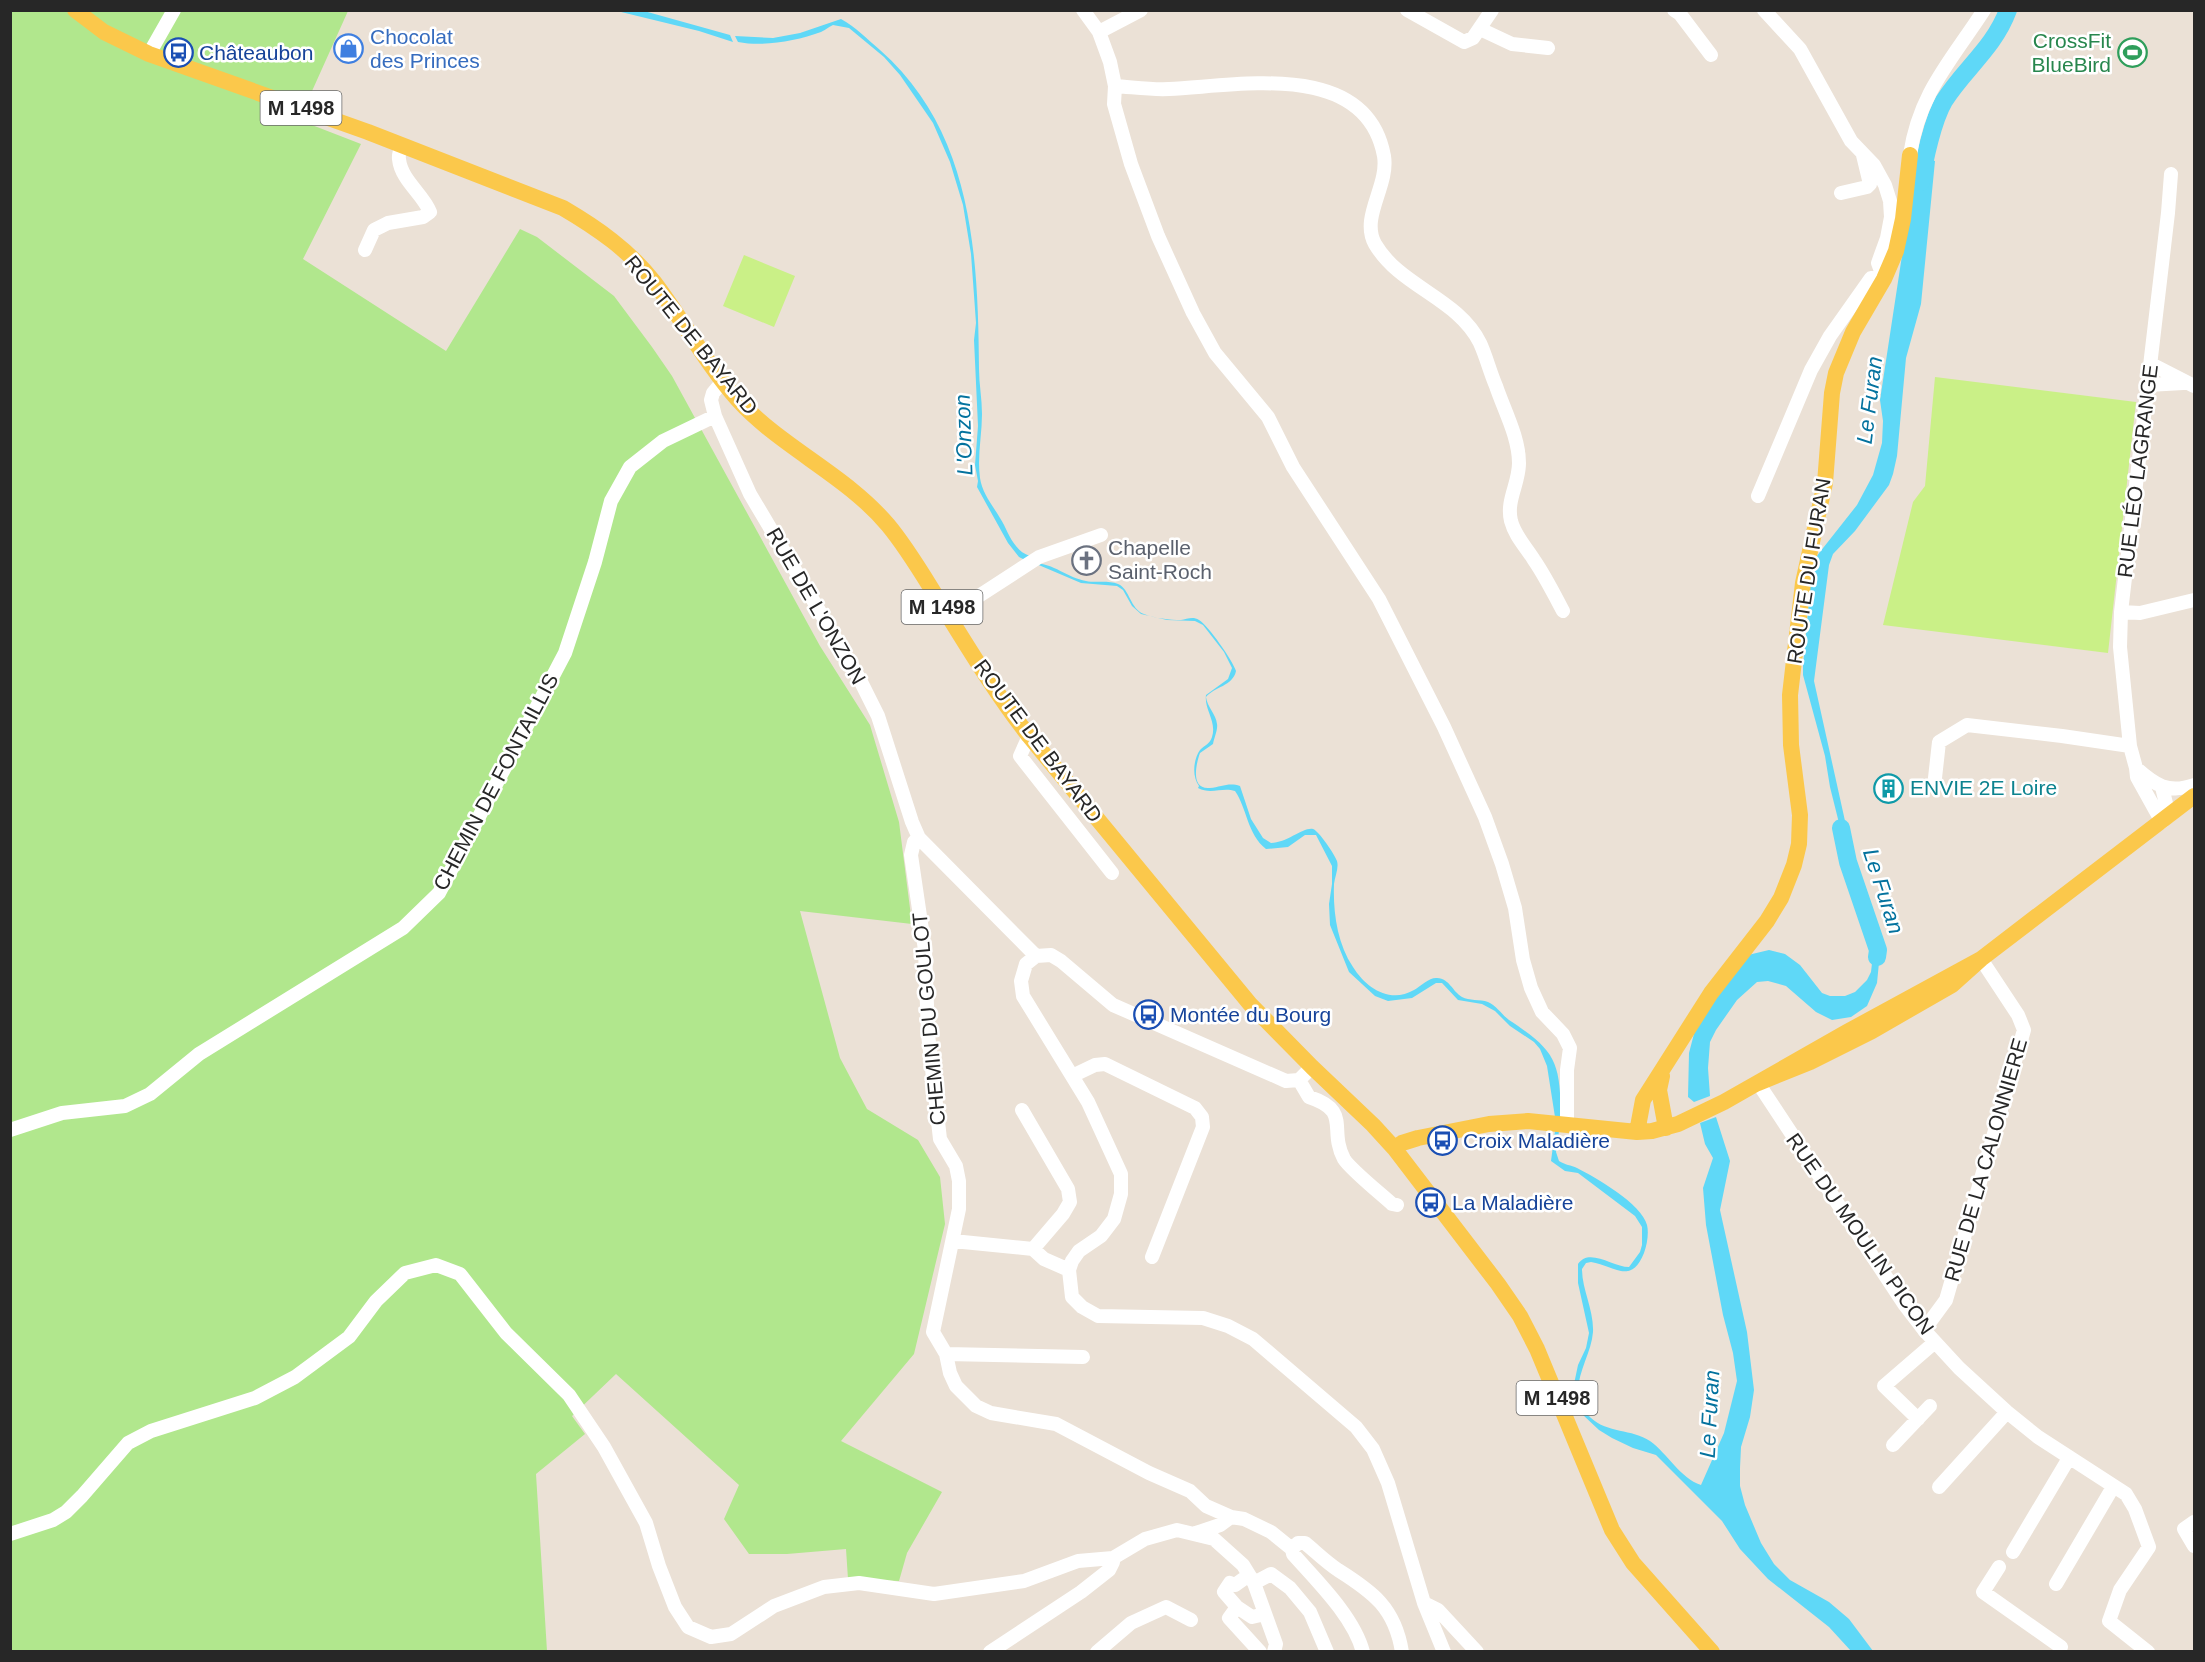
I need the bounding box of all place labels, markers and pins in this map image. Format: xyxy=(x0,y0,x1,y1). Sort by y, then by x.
place label: Chocolat des Princes xyxy=(370,25,480,72)
place label: CrossFit BlueBird xyxy=(2032,29,2111,76)
shop icon: Chocolat des Princes xyxy=(333,33,365,65)
bus stop icon: Châteaubon xyxy=(162,37,194,69)
sports icon: CrossFit BlueBird xyxy=(2116,37,2148,69)
place label: Châteaubon xyxy=(199,41,313,64)
place label: Chapelle Saint-Roch xyxy=(1108,536,1212,583)
church icon: Chapelle Saint-Roch xyxy=(1071,544,1103,576)
building icon: ENVIE 2E Loire xyxy=(1873,772,1905,804)
place label: ENVIE 2E Loire xyxy=(1910,776,2057,799)
bus stop icon: Montée du Bourg xyxy=(1133,999,1165,1031)
place label: Montée du Bourg xyxy=(1170,1003,1331,1026)
bus stop icon: Croix Maladière xyxy=(1426,1125,1458,1157)
place label: Croix Maladière xyxy=(1463,1129,1610,1152)
bus stop icon: La Maladière xyxy=(1415,1187,1447,1219)
place label: La Maladière xyxy=(1452,1191,1573,1214)

